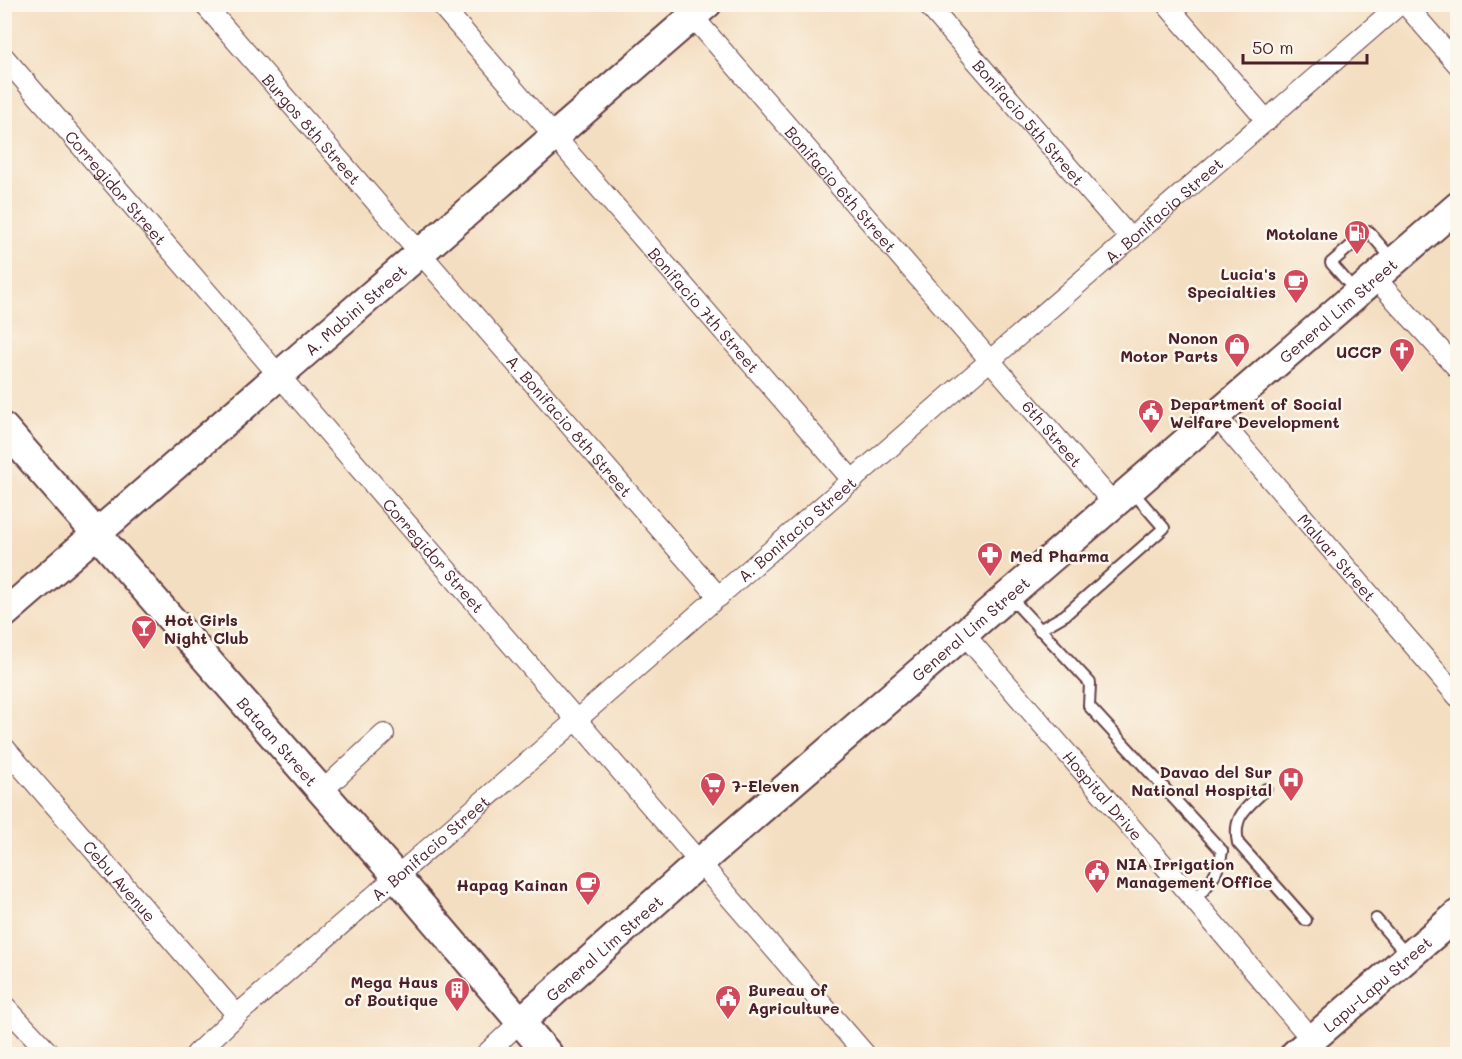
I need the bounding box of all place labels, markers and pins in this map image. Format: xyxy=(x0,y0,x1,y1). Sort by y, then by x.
fuel station icon: Motolane xyxy=(1342,218,1372,256)
place label: Motolane xyxy=(1266,223,1338,244)
place label: Lucia's Specialties xyxy=(1187,263,1276,302)
cafe icon: Lucia's Specialties xyxy=(1281,267,1311,305)
place label: Nonon Motor Parts xyxy=(1120,327,1218,366)
shop icon: Nonon Motor Parts xyxy=(1222,331,1252,369)
church icon: UCCP xyxy=(1387,336,1417,374)
place label: UCCP xyxy=(1336,341,1382,362)
place label: Department of Social Welfare Development xyxy=(1170,393,1342,432)
public building icon: Department of Social Welfare Development xyxy=(1136,397,1166,435)
pharmacy icon: Med Pharma xyxy=(975,540,1005,578)
place label: Med Pharma xyxy=(1010,545,1109,566)
place label: Hot Girls Night Club xyxy=(164,609,249,648)
bar icon: Hot Girls Night Club xyxy=(129,613,159,651)
place label: Davao del Sur National Hospital xyxy=(1131,761,1272,800)
hospital icon: Davao del Sur National Hospital xyxy=(1276,765,1306,803)
supermarket icon: 7-Eleven xyxy=(698,770,728,808)
place label: 7-Eleven xyxy=(732,775,799,796)
place label: NIA Irrigation Management Office xyxy=(1116,853,1272,892)
public building icon: NIA Irrigation Management Office xyxy=(1082,857,1112,895)
cafe icon: Hapag Kainan xyxy=(573,869,603,907)
place label: Hapag Kainan xyxy=(456,874,568,895)
place label: Mega Haus of Boutique xyxy=(344,971,438,1010)
building icon: Mega Haus of Boutique xyxy=(442,975,472,1013)
place label: Bureau of Agriculture xyxy=(748,979,840,1018)
public building icon: Bureau of Agriculture xyxy=(713,983,743,1021)

